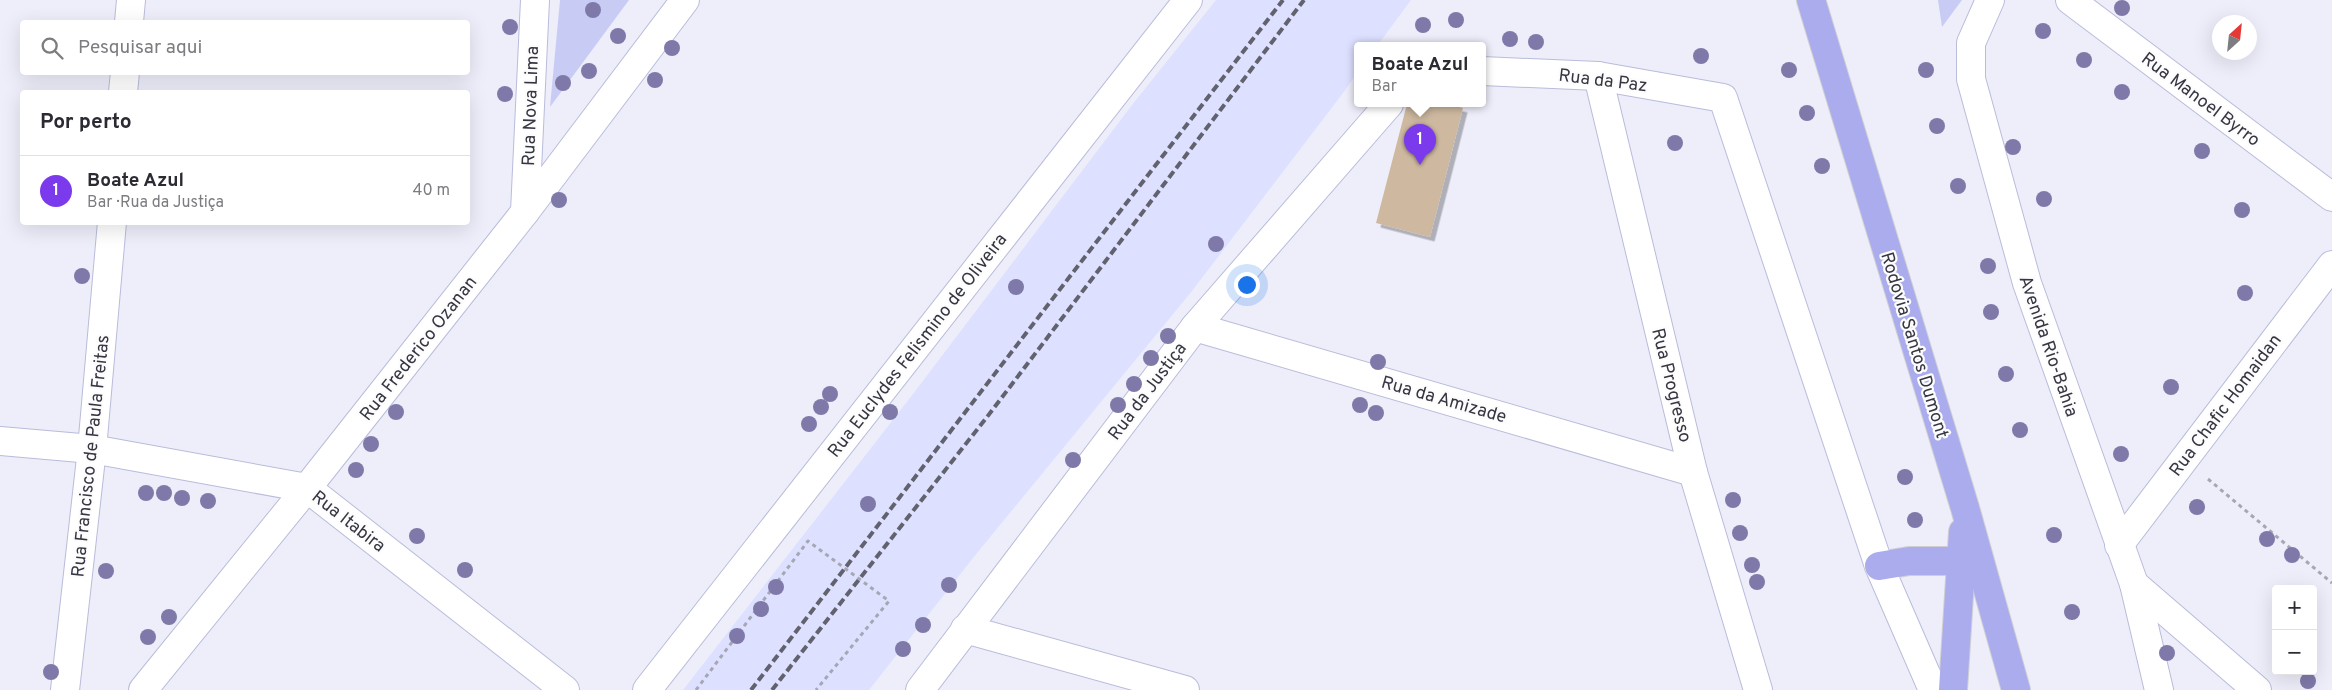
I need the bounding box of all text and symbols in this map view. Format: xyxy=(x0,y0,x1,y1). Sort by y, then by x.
north arrow xyxy=(2212,15,2257,60)
search box xyxy=(20,20,470,75)
icon: search xyxy=(38,34,66,62)
text: Pesquisar aqui xyxy=(78,36,202,60)
popup xyxy=(1354,42,1486,107)
street label: Rua Nova Lima xyxy=(518,45,545,167)
street label: Rua Manoel Byrro xyxy=(2136,48,2264,152)
text: Boate Azul xyxy=(1371,53,1469,77)
street label: Rua da Paz xyxy=(1557,65,1648,98)
text: Bar xyxy=(1371,77,1397,97)
text: Por perto xyxy=(40,109,132,136)
pin: 1 xyxy=(1404,124,1436,165)
text: Boate Azul xyxy=(87,169,184,193)
text: 1 xyxy=(53,181,59,201)
text: 40 m xyxy=(412,181,450,201)
text: Bar · Rua da Justiça xyxy=(87,193,224,213)
street label: Rua Euclydes Felismino de Oliveira xyxy=(823,229,1013,463)
street label: Rodovia Santos Dumont xyxy=(1874,250,1953,441)
street label: Rua Frederico Ozanan xyxy=(355,272,483,426)
your location xyxy=(1234,272,1260,298)
street label: Avenida Rio-Bahia xyxy=(2013,273,2083,420)
street label: Rua Progresso xyxy=(1645,326,1696,445)
street label: Rua Chafic Homaidan xyxy=(2165,330,2287,482)
street label: Rua Francisco de Paula Freitas xyxy=(67,334,116,578)
street label: Rua da Justiça xyxy=(1104,338,1193,446)
street label: Rua da Amizade xyxy=(1378,372,1509,429)
street label: Rua Itabira xyxy=(306,486,390,558)
map controls xyxy=(2272,585,2317,675)
button: + xyxy=(2272,585,2317,630)
button: − xyxy=(2272,630,2317,675)

